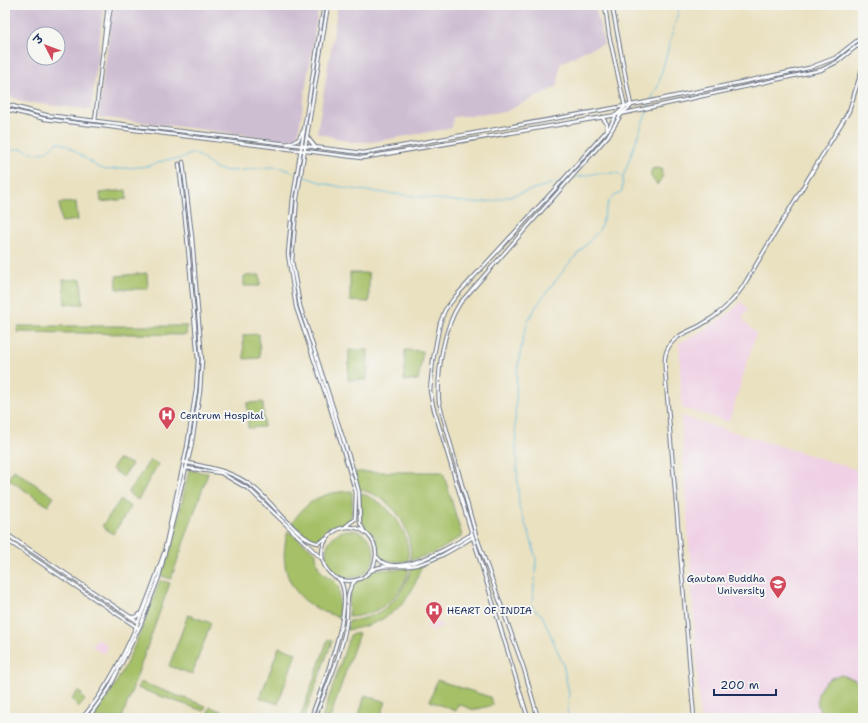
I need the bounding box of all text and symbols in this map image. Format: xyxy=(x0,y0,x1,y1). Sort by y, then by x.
north arrow xyxy=(26,26,66,66)
text: उ xyxy=(30,31,48,48)
hospital icon: Centrum Hospital xyxy=(157,405,177,430)
place label: Centrum Hospital xyxy=(180,409,264,422)
place label: Gautam Buddha University xyxy=(687,572,766,597)
school or university icon: Gautam Buddha University xyxy=(768,574,788,599)
hospital icon: HEART OF INDIA xyxy=(424,600,444,625)
place label: HEART OF INDIA xyxy=(447,604,532,617)
scale bar xyxy=(714,671,776,697)
text: 200 m xyxy=(720,677,759,693)

